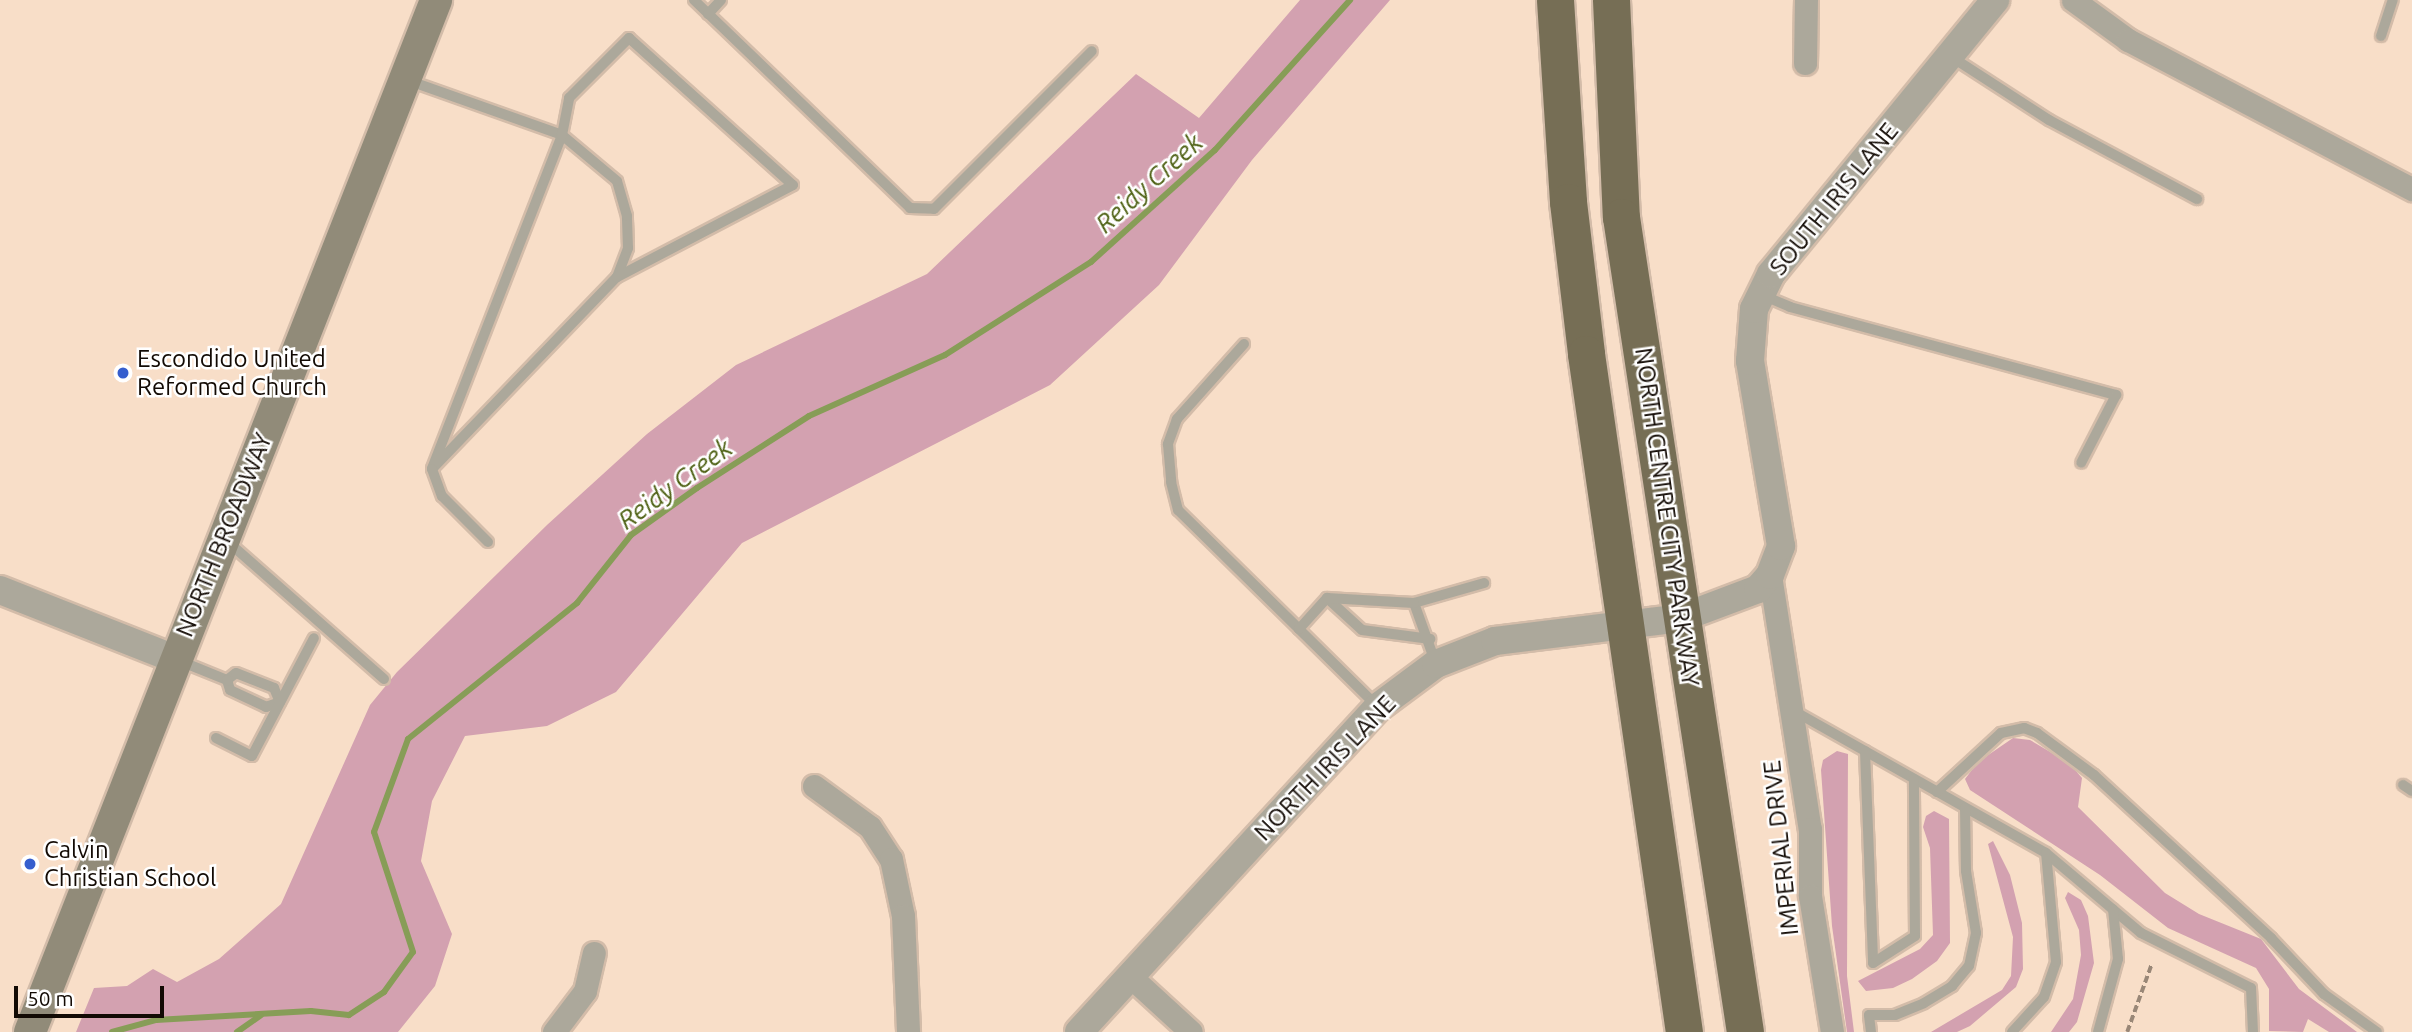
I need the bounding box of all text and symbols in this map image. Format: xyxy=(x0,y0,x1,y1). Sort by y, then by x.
street label: SOUTH IRIS LANE xyxy=(1764,117,1904,281)
water label: Reidy Creek xyxy=(1089,127,1209,239)
place label: Escondido United Reformed Church xyxy=(137,345,327,401)
street label: NORTH CENTRE CITY PARKWAY xyxy=(1629,346,1705,688)
marker: Escondido United Reformed Church xyxy=(115,365,131,381)
street label: NORTH BROADWAY xyxy=(170,429,278,641)
water label: Reidy Creek xyxy=(612,432,738,536)
street label: NORTH IRIS LANE xyxy=(1248,689,1402,847)
street label: IMPERIAL DRIVE xyxy=(1757,759,1805,937)
place label: Calvin Christian School xyxy=(44,836,216,892)
marker: Calvin Christian School xyxy=(22,856,38,872)
scale bar xyxy=(18,972,168,1016)
text: 50 m xyxy=(27,986,74,1010)

